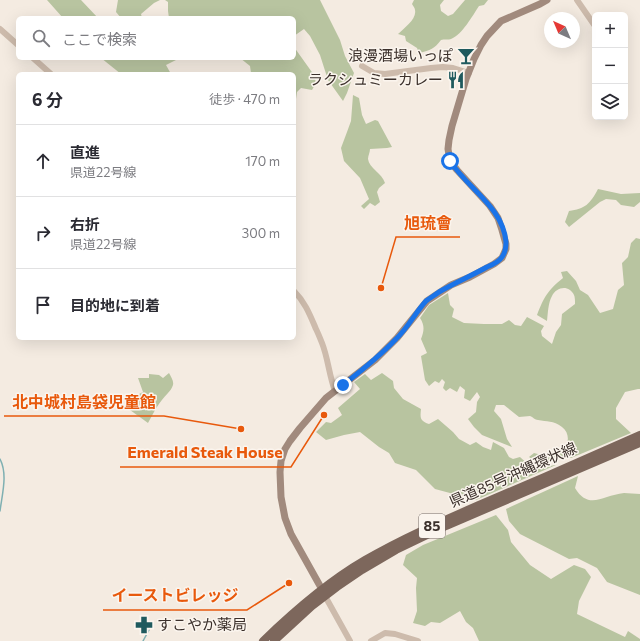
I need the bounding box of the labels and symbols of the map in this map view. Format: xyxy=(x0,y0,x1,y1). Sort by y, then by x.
north arrow xyxy=(544,12,580,48)
place label: 浪漫酒場いっぽ xyxy=(348,46,453,64)
bar icon: 浪漫酒場いっぽ xyxy=(456,46,476,66)
place label: ラクシュミーカレー xyxy=(308,70,443,88)
restaurant icon: ラクシュミーカレー xyxy=(446,70,466,90)
route start xyxy=(441,152,459,170)
callout: 旭琉會 xyxy=(396,209,460,237)
text: 旭琉會 xyxy=(404,213,452,232)
route end xyxy=(334,376,352,394)
callout: 北中城村島袋児童館 xyxy=(4,388,164,416)
text: 北中城村島袋児童館 xyxy=(12,392,156,411)
street label: 県道85号沖縄環状線 xyxy=(446,438,579,510)
callout: Emerald Steak House xyxy=(120,439,291,467)
text: Emerald Steak House xyxy=(127,442,283,461)
road number: 85 xyxy=(419,514,445,538)
callout: イーストビレッジ xyxy=(103,582,247,610)
text: イーストビレッジ xyxy=(111,585,239,604)
pharmacy icon: すこやか薬局 xyxy=(134,615,154,635)
place label: すこやか薬局 xyxy=(157,615,247,633)

